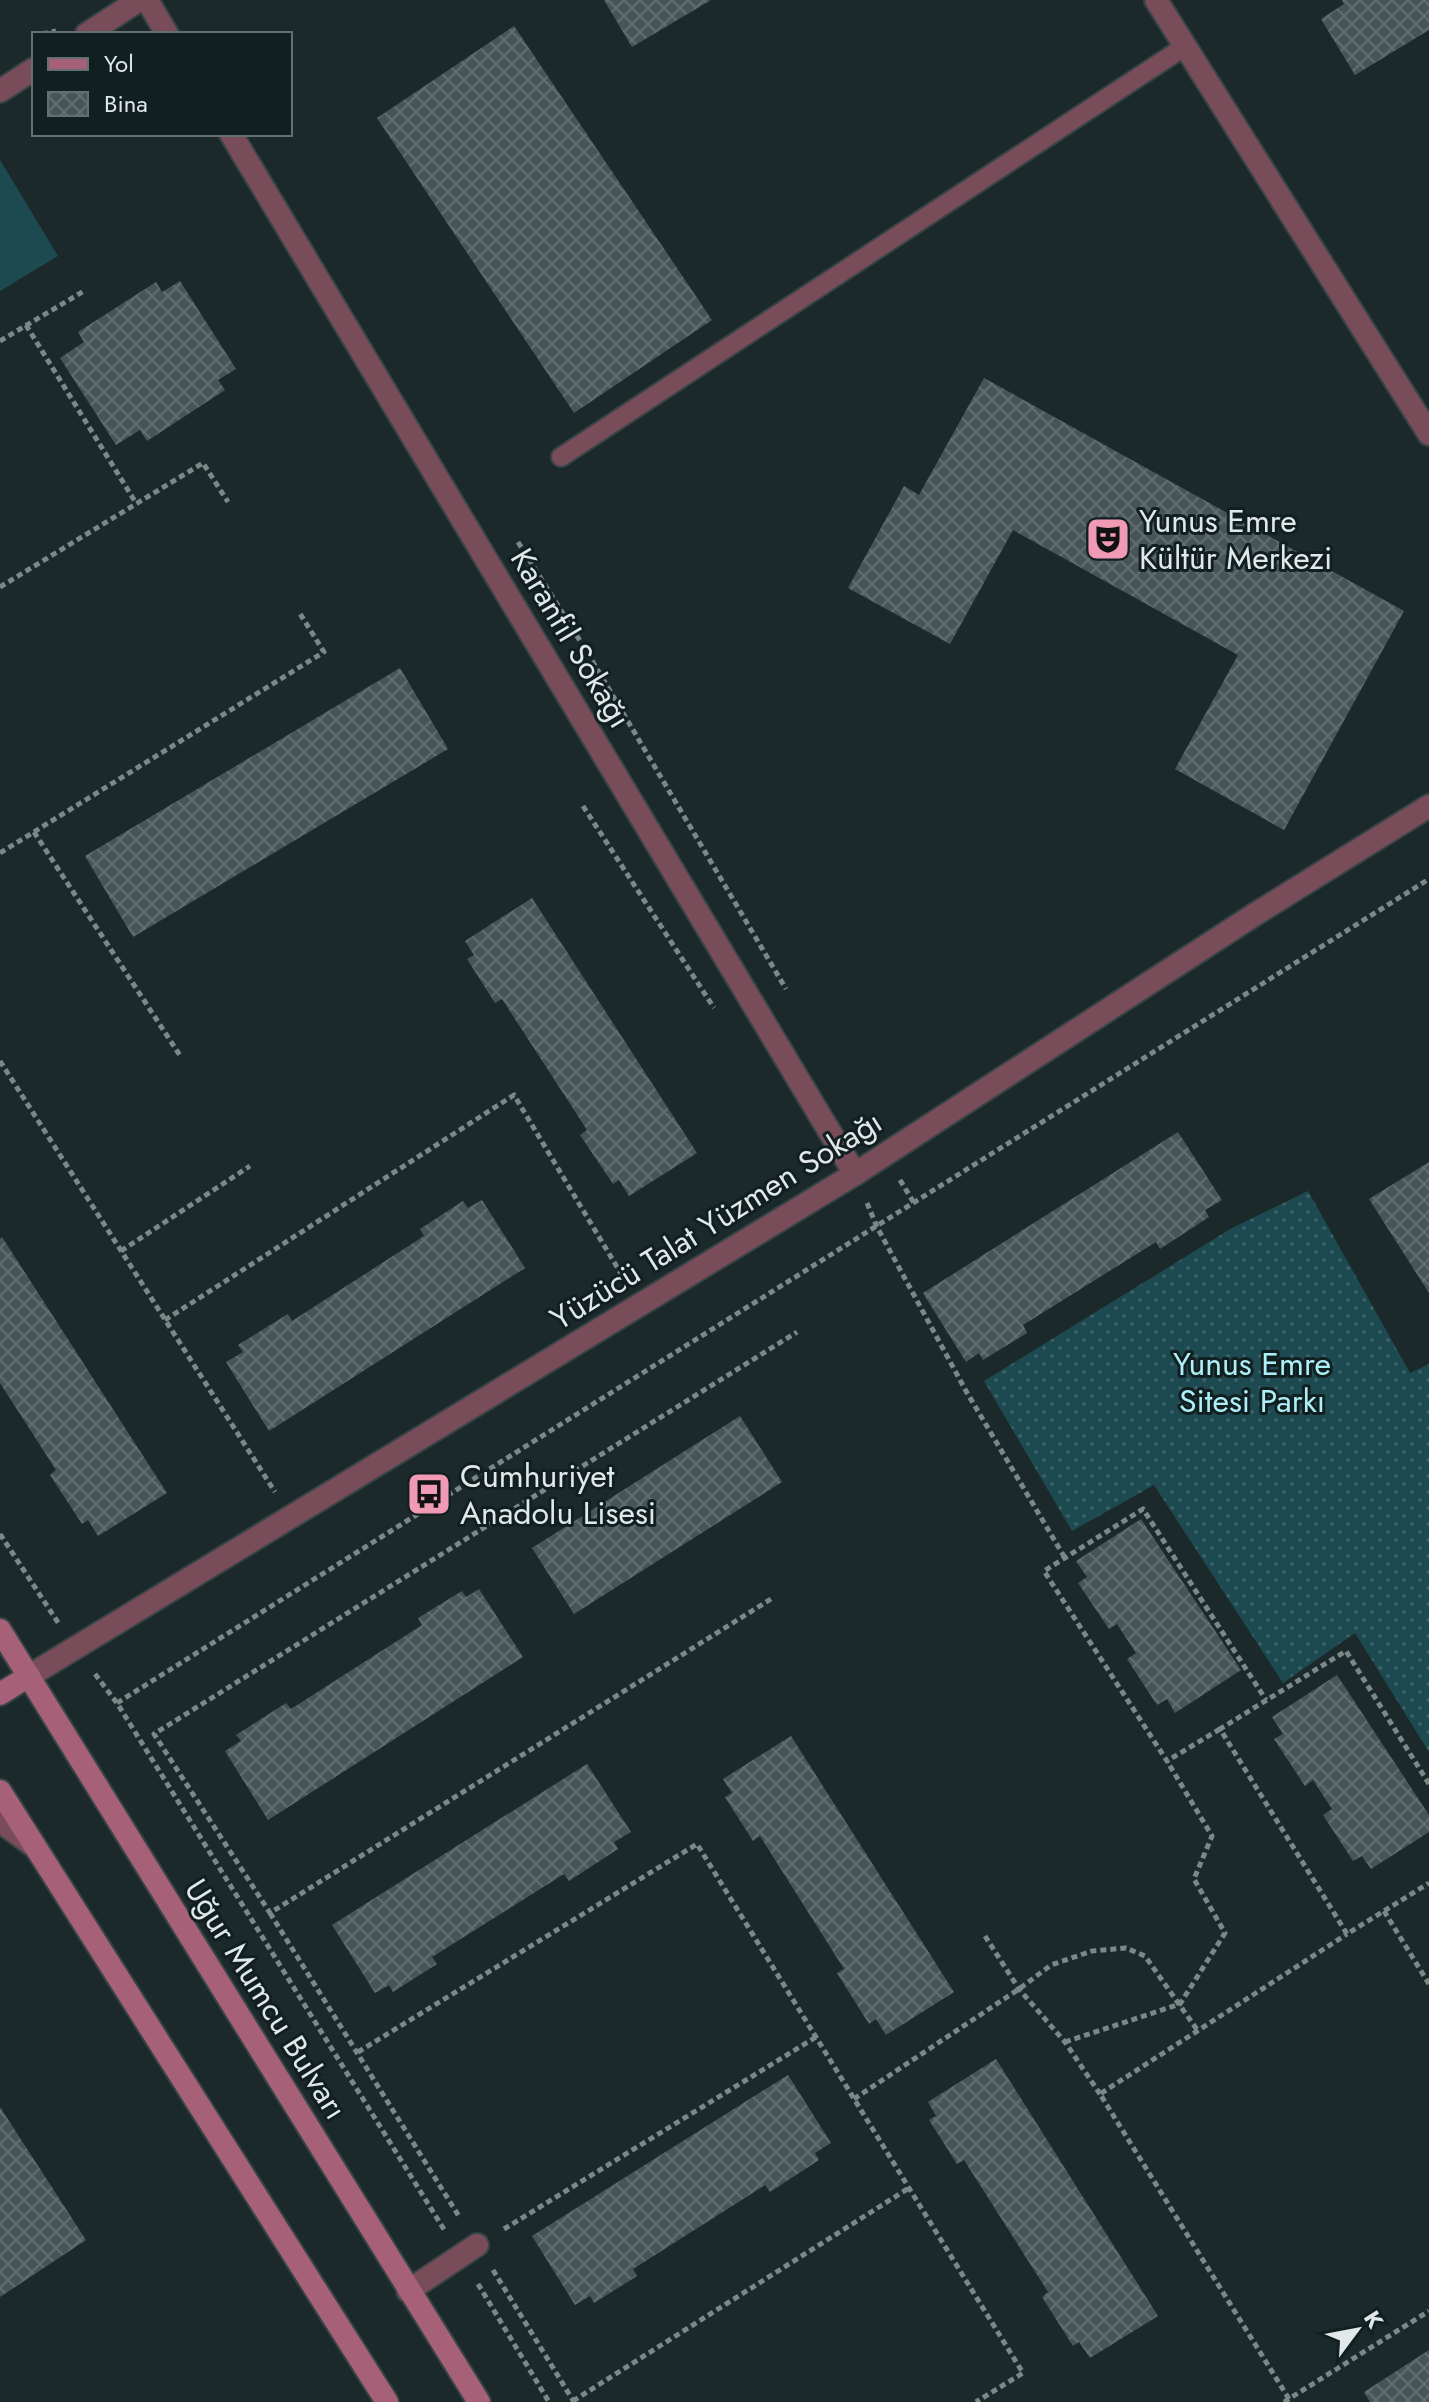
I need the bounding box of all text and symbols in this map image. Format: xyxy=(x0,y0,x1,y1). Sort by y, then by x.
legend xyxy=(32,32,292,136)
text: Yol xyxy=(104,46,134,81)
text: Bina xyxy=(104,86,148,121)
place label: Yunus Emre Kültür Merkezi xyxy=(1139,498,1332,581)
theatre icon: Yunus Emre Kültür Merkezi xyxy=(1084,515,1132,563)
street label: Karanfil Sokağı xyxy=(499,540,643,736)
street label: Yüzücü Talat Yüzmen Sokağı xyxy=(541,1099,891,1341)
park label: Yunus Emre Sitesi Parkı xyxy=(1173,1341,1331,1424)
place label: Cumhuriyet Anadolu Lisesi xyxy=(460,1453,656,1536)
bus stop icon: Cumhuriyet Anadolu Lisesi xyxy=(405,1470,453,1518)
street label: Uğur Mumcu Bulvarı xyxy=(173,1870,359,2128)
north arrow xyxy=(1317,2290,1397,2370)
text: K xyxy=(1356,2304,1392,2335)

